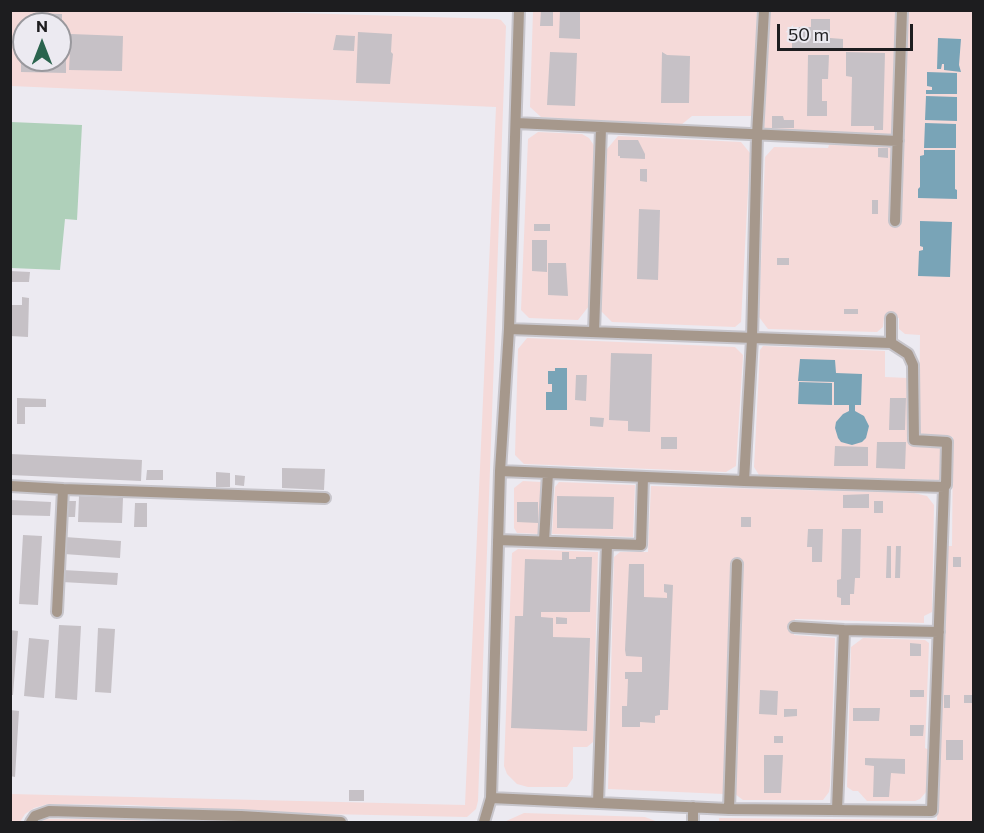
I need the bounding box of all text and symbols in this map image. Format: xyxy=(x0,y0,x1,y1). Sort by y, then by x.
north arrow xyxy=(12,12,72,72)
scale bar xyxy=(780,12,916,50)
text: N xyxy=(36,16,48,35)
text: 50 m xyxy=(788,23,829,45)

